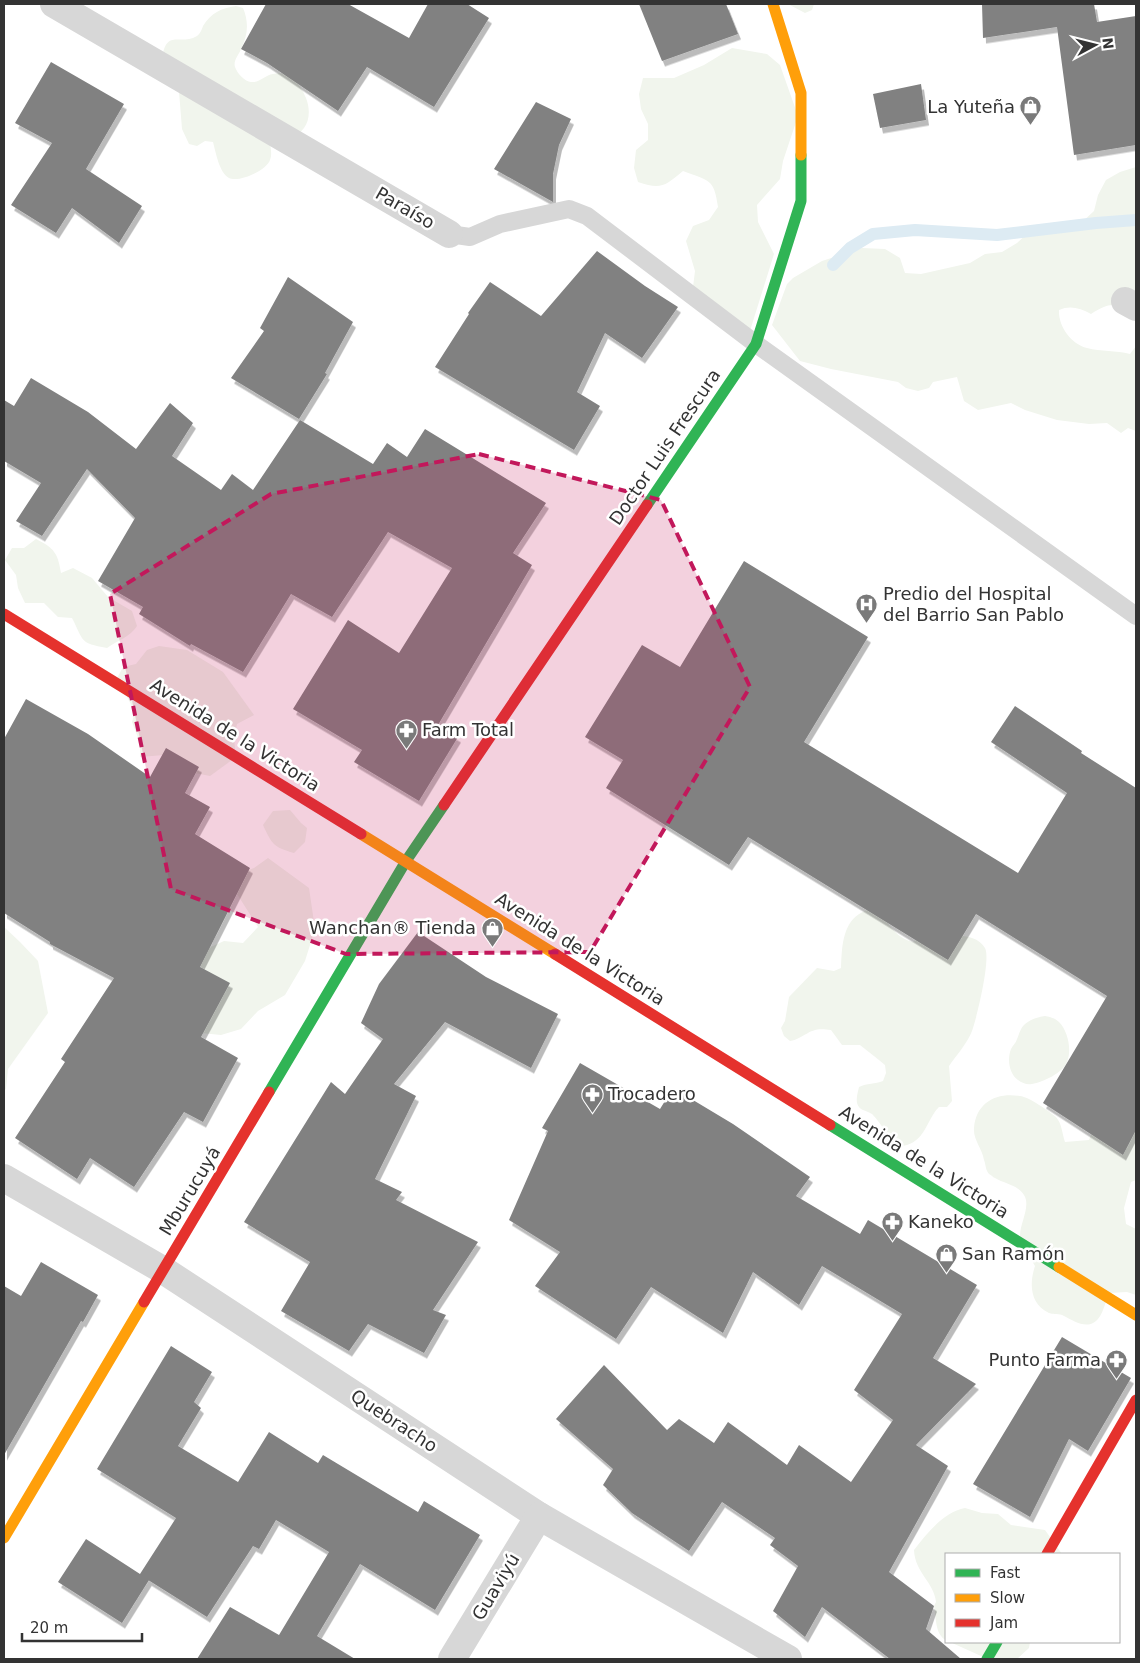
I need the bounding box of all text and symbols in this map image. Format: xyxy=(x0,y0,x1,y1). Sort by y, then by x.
north arrow xyxy=(1070,20,1120,70)
text: N xyxy=(1099,37,1117,50)
shop icon: La Yuteña xyxy=(1019,95,1043,126)
place label: La Yuteña xyxy=(927,96,1015,117)
street label: Paraíso xyxy=(372,182,439,233)
street label: Doctor Luis Frescura xyxy=(605,365,725,529)
place label: Predio del Hospital del Barrio San Pablo xyxy=(883,583,1064,625)
hospital icon: Predio del Hospital del Barrio San Pablo xyxy=(855,592,879,623)
street label: Avenida de la Victoria xyxy=(147,674,324,795)
pharmacy icon: Farm Total xyxy=(394,718,418,749)
place label: Farm Total xyxy=(422,719,514,740)
street label: Avenida de la Victoria xyxy=(492,888,669,1009)
shop icon: Wanchan® Tienda xyxy=(480,916,504,947)
place label: Wanchan® Tienda xyxy=(309,917,476,938)
pharmacy icon: Trocadero xyxy=(580,1082,604,1113)
place label: Trocadero xyxy=(607,1083,696,1104)
street label: Avenida de la Victoria xyxy=(836,1101,1013,1222)
street label: Mburucuyá xyxy=(155,1142,224,1239)
pharmacy icon: Kaneko xyxy=(880,1210,904,1241)
place label: Kaneko xyxy=(908,1211,974,1232)
shop icon: San Ramón xyxy=(934,1242,958,1273)
place label: San Ramón xyxy=(962,1243,1065,1264)
pharmacy icon: Punto Farma xyxy=(1105,1348,1129,1379)
place label: Punto Farma xyxy=(988,1349,1101,1370)
street label: Quebracho xyxy=(347,1385,441,1456)
street label: Guaviyú xyxy=(467,1550,524,1624)
legend xyxy=(945,1553,1120,1643)
text: Fast xyxy=(990,1564,1020,1582)
text: Slow xyxy=(990,1589,1025,1607)
scale bar xyxy=(22,1610,142,1642)
text: Jam xyxy=(989,1614,1018,1632)
text: 20 m xyxy=(30,1619,68,1637)

